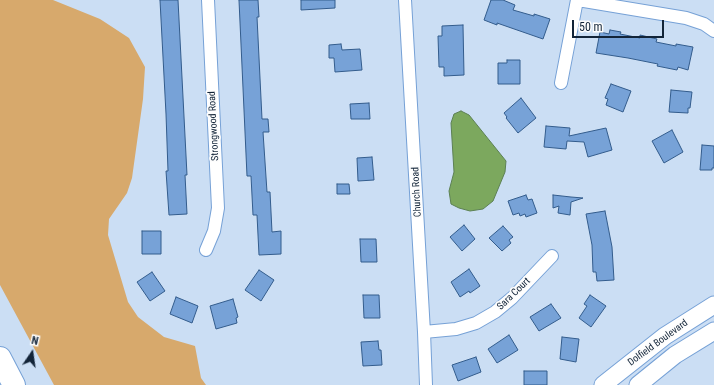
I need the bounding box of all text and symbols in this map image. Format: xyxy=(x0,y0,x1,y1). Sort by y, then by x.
scale bar xyxy=(574,12,666,38)
text: 50 m xyxy=(579,20,603,34)
street label: Strongwood Road xyxy=(206,91,222,161)
street label: Church Road xyxy=(410,167,424,217)
street label: Sara Court xyxy=(495,275,533,313)
street label: Dolfield Boulevard xyxy=(626,317,690,369)
north arrow xyxy=(12,333,52,373)
text: N xyxy=(30,334,40,348)

